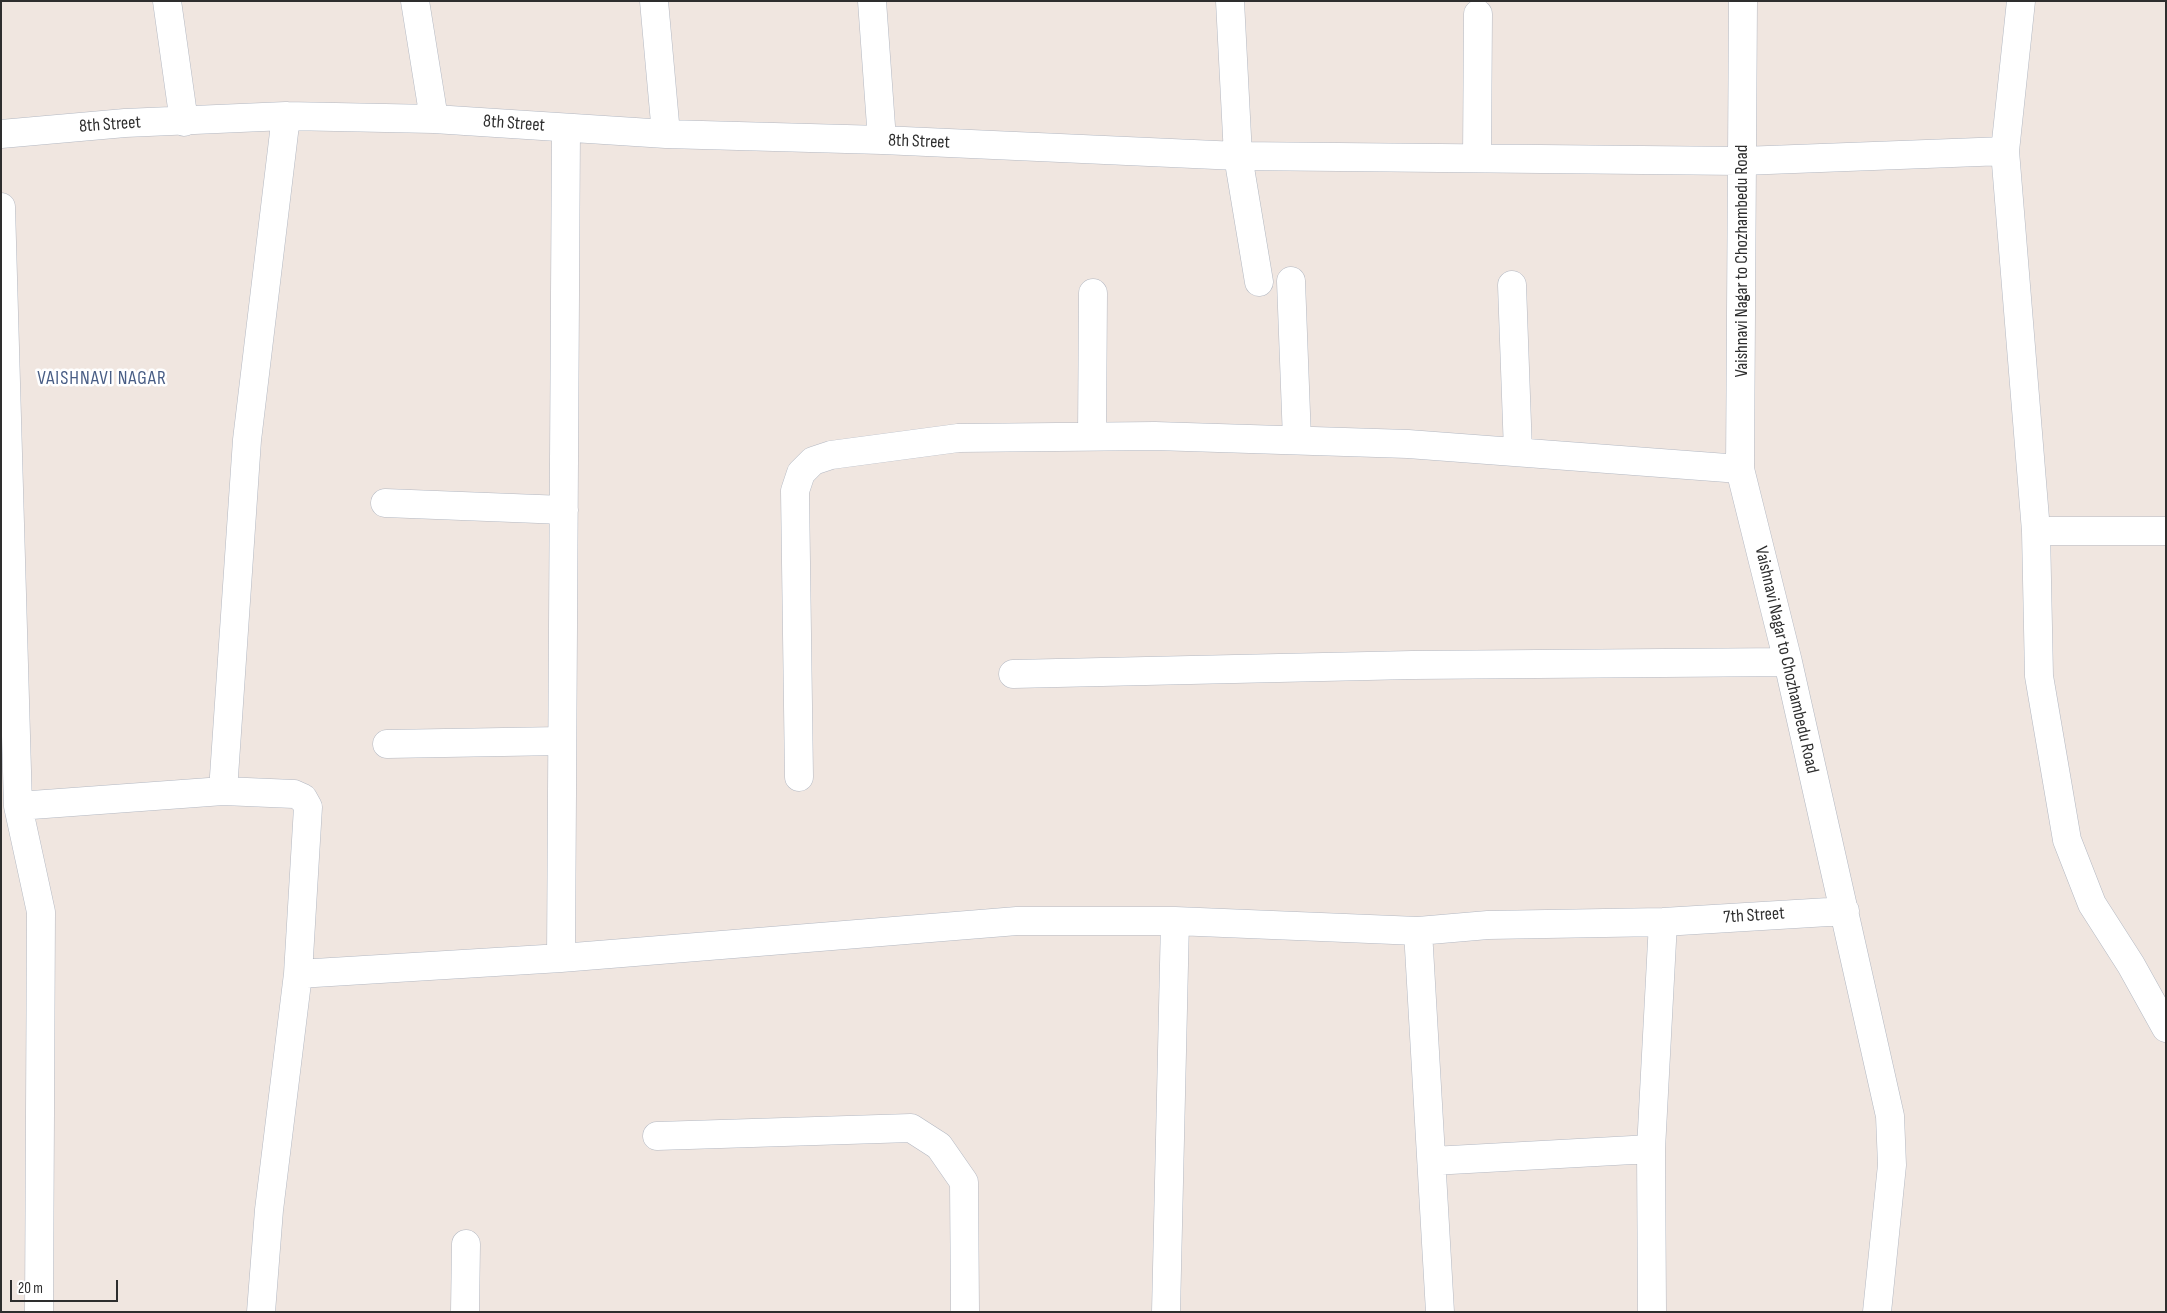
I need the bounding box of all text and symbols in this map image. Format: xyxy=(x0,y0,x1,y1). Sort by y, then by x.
street label: 8th Street xyxy=(482,111,546,137)
street label: 8th Street xyxy=(78,112,142,138)
street label: 8th Street xyxy=(888,130,950,154)
street label: Vaishnavi Nagar to Chozhambedu Road xyxy=(1731,145,1753,377)
district label: VAISHNAVI NAGAR xyxy=(35,368,169,390)
street label: Vaishnavi Nagar to Chozhambedu Road xyxy=(1749,544,1823,776)
street label: 7th Street xyxy=(1723,903,1785,929)
scale bar xyxy=(12,1270,120,1302)
text: 20 m xyxy=(18,1279,43,1298)

